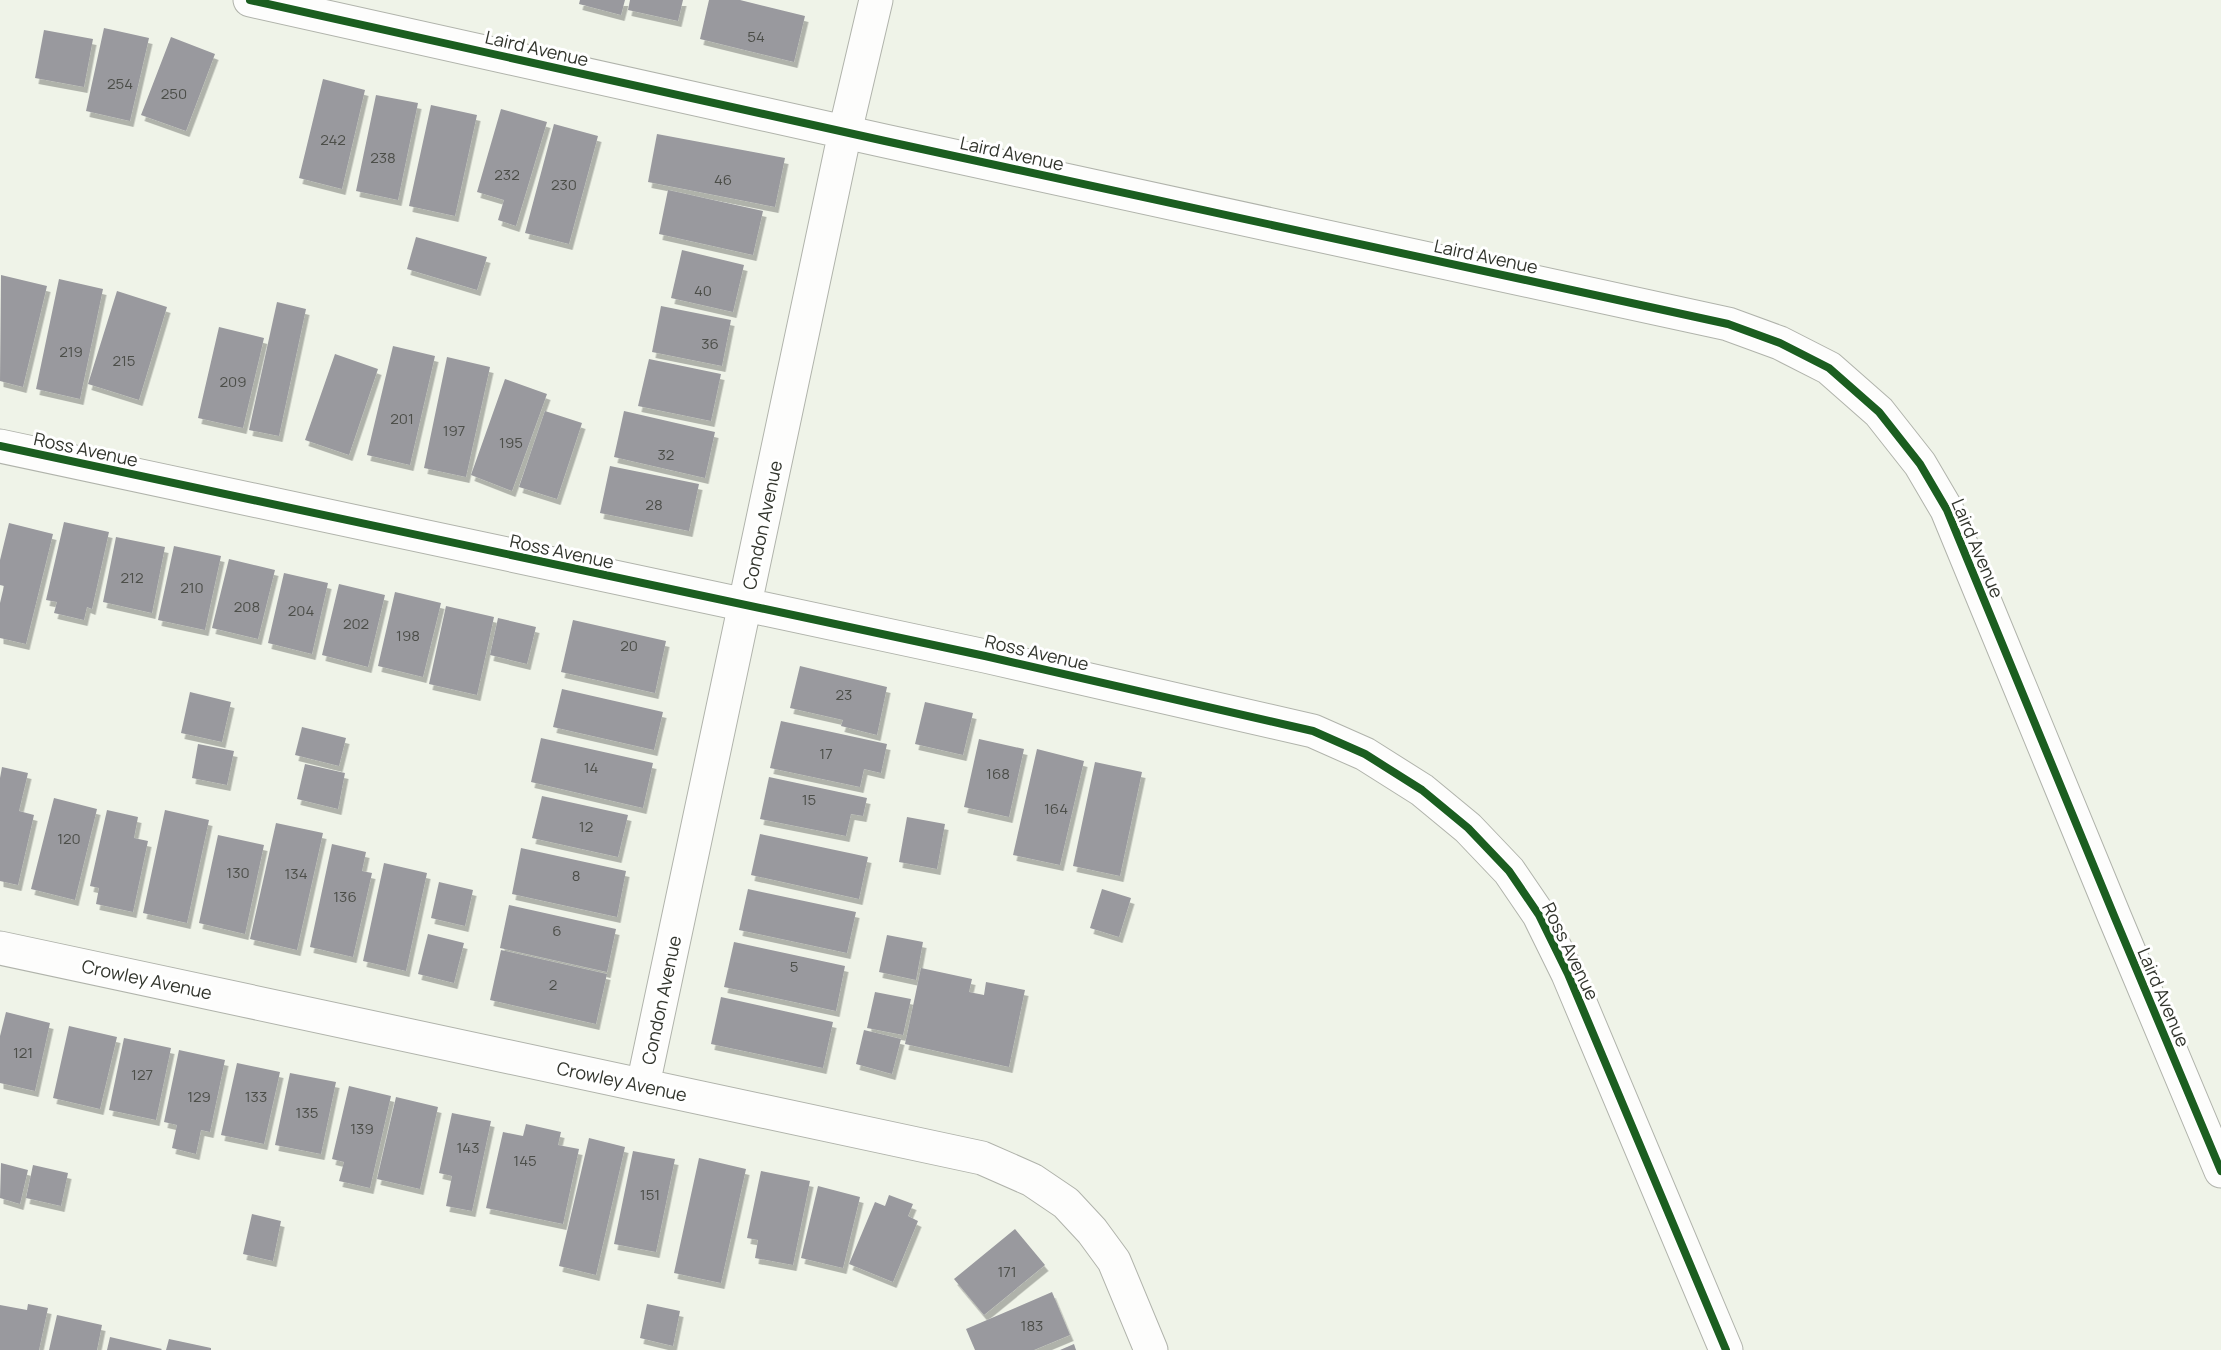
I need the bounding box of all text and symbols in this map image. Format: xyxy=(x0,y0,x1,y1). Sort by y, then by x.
street label: Laird Avenue xyxy=(483,24,591,72)
house number: 54 xyxy=(747,26,765,47)
house number: 254 xyxy=(107,73,133,94)
house number: 250 xyxy=(161,83,187,104)
house number: 242 xyxy=(320,129,346,150)
street label: Laird Avenue xyxy=(958,130,1066,176)
house number: 238 xyxy=(370,147,396,168)
house number: 232 xyxy=(494,164,520,185)
house number: 46 xyxy=(714,169,732,190)
house number: 230 xyxy=(551,174,577,195)
street label: Laird Avenue xyxy=(1432,233,1540,279)
house number: 40 xyxy=(694,280,712,301)
house number: 36 xyxy=(701,333,719,354)
house number: 219 xyxy=(59,341,83,362)
house number: 215 xyxy=(112,350,136,371)
house number: 209 xyxy=(219,371,247,392)
house number: 201 xyxy=(390,408,414,429)
house number: 197 xyxy=(443,420,465,441)
street label: Ross Avenue xyxy=(32,426,140,472)
house number: 195 xyxy=(499,432,523,453)
house number: 32 xyxy=(658,444,674,465)
street label: Condon Avenue xyxy=(737,458,787,592)
house number: 28 xyxy=(645,494,663,515)
street label: Laird Avenue xyxy=(1946,495,2010,601)
street label: Ross Avenue xyxy=(508,528,616,574)
house number: 212 xyxy=(121,567,143,588)
house number: 210 xyxy=(180,577,204,598)
house number: 208 xyxy=(234,596,260,617)
house number: 204 xyxy=(288,600,314,621)
house number: 202 xyxy=(343,613,369,634)
house number: 198 xyxy=(396,625,420,646)
street label: Ross Avenue xyxy=(983,628,1091,676)
house number: 20 xyxy=(620,635,638,656)
house number: 23 xyxy=(836,684,852,705)
house number: 17 xyxy=(819,743,833,764)
house number: 14 xyxy=(584,757,598,778)
house number: 168 xyxy=(986,763,1010,784)
house number: 15 xyxy=(802,789,816,810)
house number: 164 xyxy=(1044,798,1068,819)
house number: 12 xyxy=(579,816,593,837)
house number: 120 xyxy=(57,828,81,849)
house number: 130 xyxy=(226,862,250,883)
house number: 134 xyxy=(285,863,308,884)
house number: 8 xyxy=(572,865,580,886)
house number: 136 xyxy=(333,886,357,907)
street label: Ross Avenue xyxy=(1537,898,1605,1004)
house number: 6 xyxy=(552,920,562,941)
street label: Condon Avenue xyxy=(636,933,686,1067)
street label: Laird Avenue xyxy=(2132,944,2196,1050)
street label: Crowley Avenue xyxy=(80,953,214,1005)
house number: 5 xyxy=(790,956,798,977)
house number: 2 xyxy=(549,974,557,995)
house number: 121 xyxy=(13,1042,33,1063)
street label: Crowley Avenue xyxy=(555,1055,689,1107)
house number: 127 xyxy=(131,1064,153,1085)
house number: 129 xyxy=(187,1086,211,1107)
house number: 133 xyxy=(245,1086,267,1107)
house number: 135 xyxy=(296,1102,318,1123)
house number: 139 xyxy=(350,1118,374,1139)
house number: 143 xyxy=(457,1137,480,1158)
house number: 145 xyxy=(513,1150,537,1171)
house number: 151 xyxy=(640,1184,660,1205)
house number: 171 xyxy=(997,1261,1017,1282)
house number: 183 xyxy=(1021,1315,1043,1336)

